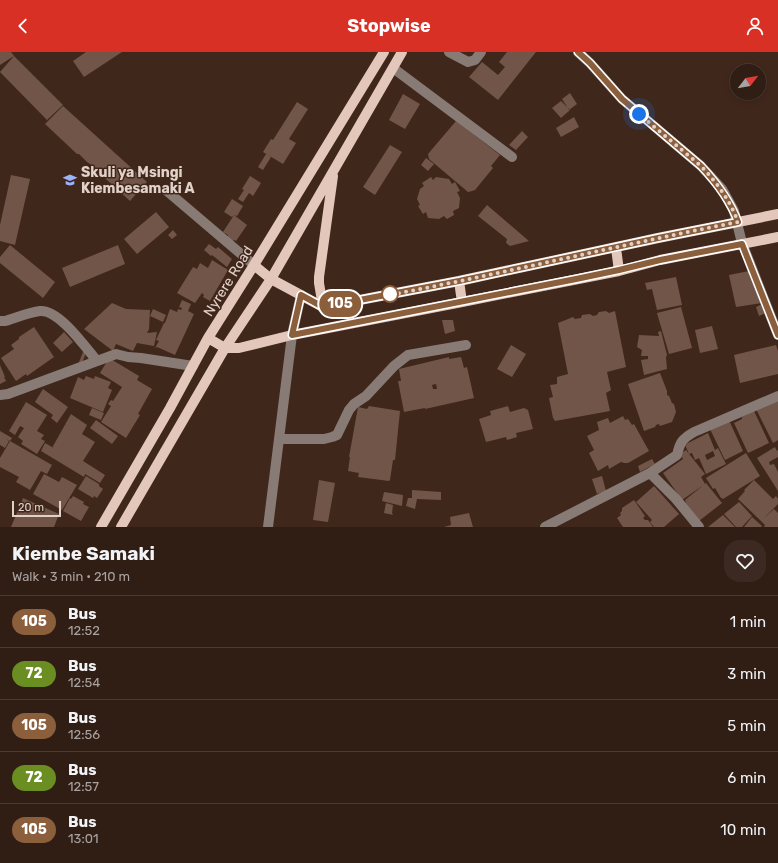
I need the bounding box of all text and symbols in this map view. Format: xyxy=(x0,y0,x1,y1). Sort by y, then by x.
icon: back xyxy=(12,15,34,37)
text: Stopwise xyxy=(347,15,431,37)
icon: person xyxy=(744,15,766,37)
north arrow xyxy=(730,64,766,100)
map controls xyxy=(730,64,766,100)
your location xyxy=(629,104,649,124)
place label: Skuli ya Msingi Kiembesamaki A xyxy=(81,164,195,197)
school or university icon: Skuli ya Msingi Kiembesamaki A xyxy=(62,172,78,188)
street label: Nyrere Road xyxy=(200,243,257,320)
unlabelled marker xyxy=(381,285,399,303)
line badge: 105 xyxy=(317,291,363,317)
text: 105 xyxy=(327,295,353,312)
scale bar xyxy=(12,499,61,518)
text: 20 m xyxy=(18,501,44,514)
button: heart xyxy=(724,540,766,582)
text: Kiembe Samaki xyxy=(12,542,155,565)
text: Walk · 3 min · 210 m xyxy=(12,569,130,584)
text: Bus xyxy=(68,605,96,623)
text: 105 xyxy=(21,613,47,630)
text: 1 min xyxy=(730,613,766,631)
text: 12:52 xyxy=(68,623,100,638)
text: Bus xyxy=(68,657,96,675)
text: 72 xyxy=(25,665,43,682)
text: 3 min xyxy=(727,665,766,683)
text: 12:54 xyxy=(68,675,100,690)
text: Bus xyxy=(68,709,96,727)
text: 105 xyxy=(21,717,47,734)
text: 5 min xyxy=(727,717,766,735)
text: 12:56 xyxy=(68,727,100,742)
text: Bus xyxy=(68,761,96,779)
text: 72 xyxy=(25,769,43,786)
text: 6 min xyxy=(727,769,766,787)
text: 12:57 xyxy=(68,779,99,794)
text: Bus xyxy=(68,813,96,831)
text: 105 xyxy=(21,821,47,838)
text: 10 min xyxy=(720,821,766,839)
text: 13:01 xyxy=(68,831,99,846)

